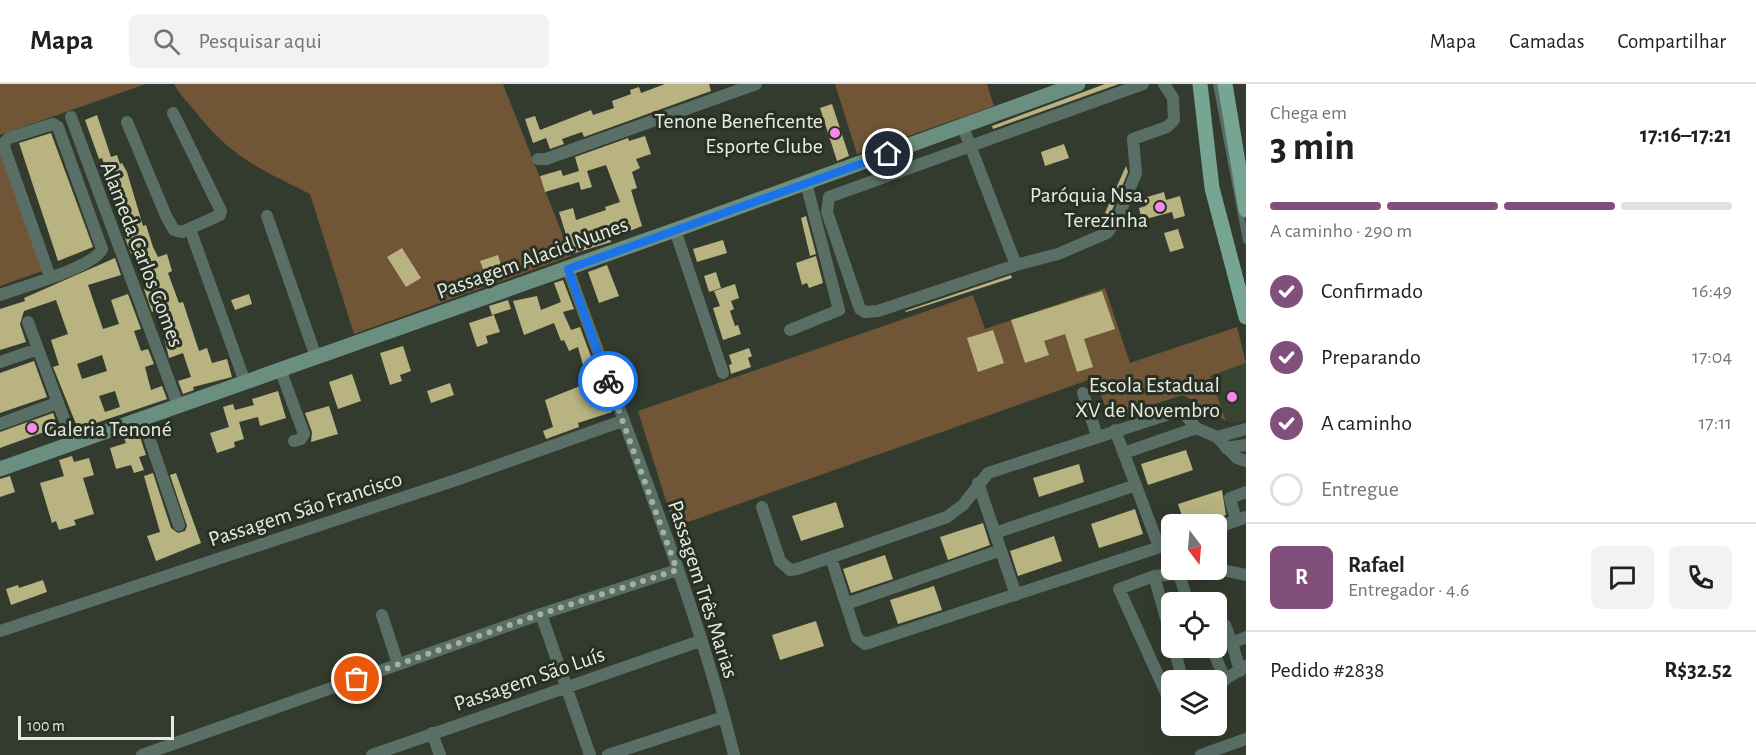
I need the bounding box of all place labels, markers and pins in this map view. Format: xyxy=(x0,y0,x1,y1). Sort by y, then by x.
place label: Tenone Beneficente Esporte Clube xyxy=(654,110,823,157)
marker: Tenone Beneficente Esporte Clube xyxy=(828,126,842,140)
pin xyxy=(862,128,913,179)
place label: Paróquia Nsa. Terezinha xyxy=(1030,184,1148,231)
marker: Paróquia Nsa. Terezinha xyxy=(1153,200,1167,214)
place label: Escola Estadual XV de Novembro xyxy=(1075,374,1220,421)
marker: Escola Estadual XV de Novembro xyxy=(1225,390,1239,404)
place label: Galeria Tenoné xyxy=(44,418,172,440)
marker: Galeria Tenoné xyxy=(25,421,39,435)
pin xyxy=(331,653,382,704)

